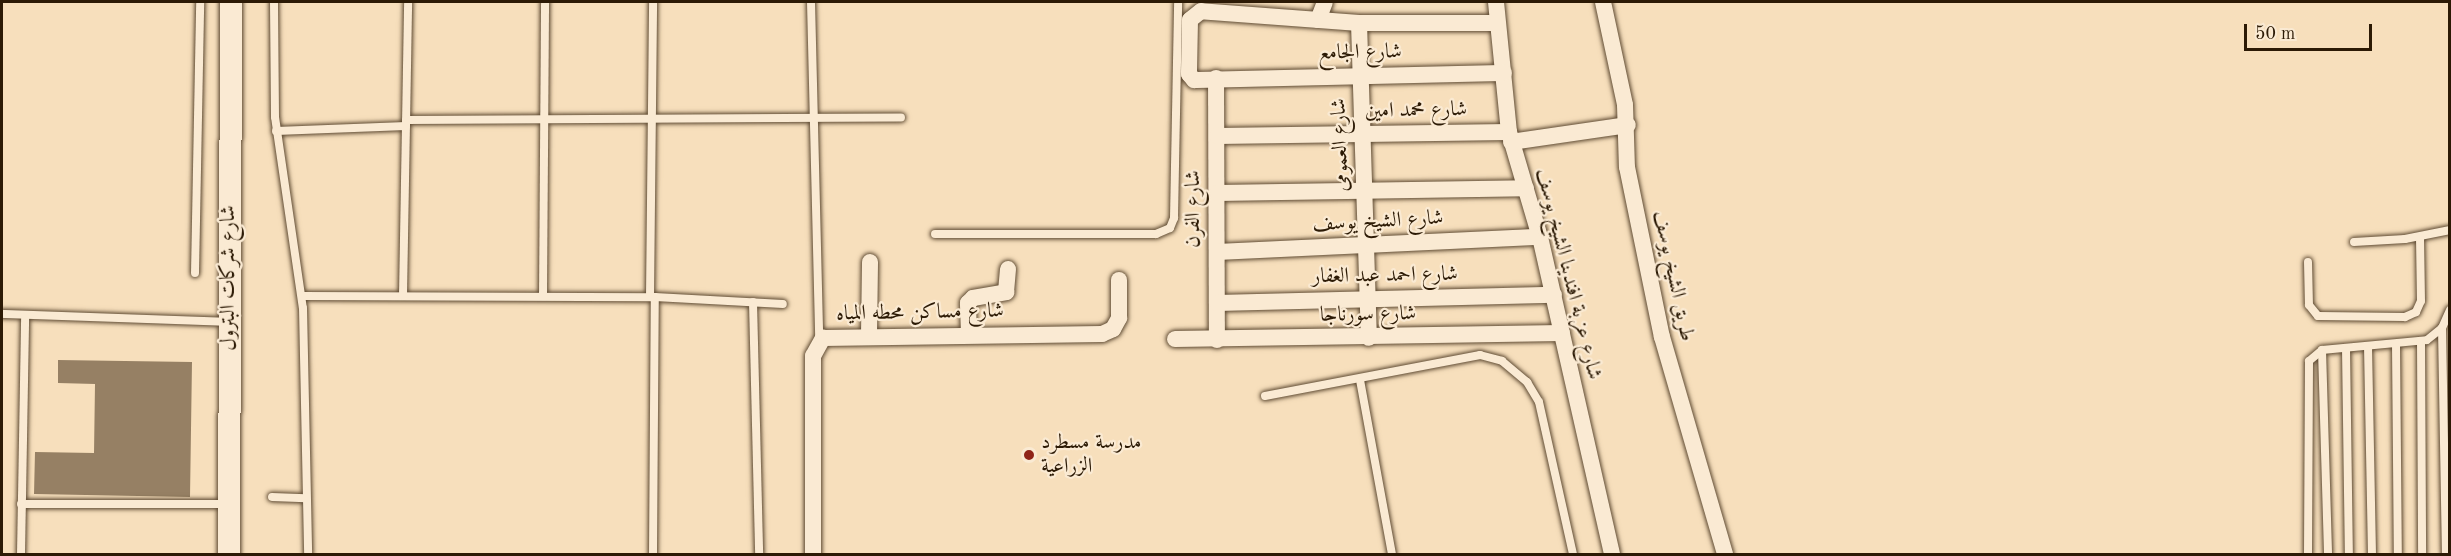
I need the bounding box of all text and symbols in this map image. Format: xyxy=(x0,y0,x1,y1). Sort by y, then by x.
scale bar xyxy=(2247,12,2374,50)
text: 50 m xyxy=(2255,25,2295,43)
street label: شارع الجامع xyxy=(1318,40,1402,66)
street label: شارع العمومى xyxy=(1327,98,1355,192)
street label: شارع محمد امين xyxy=(1365,98,1467,124)
street label: شارع عزبة افندينا الشيخ يوسف xyxy=(1530,166,1606,382)
street label: شارع الفرن xyxy=(1181,170,1207,248)
street label: شارع شركات البترول xyxy=(216,205,242,351)
street label: شارع الشيخ يوسف xyxy=(1312,206,1444,238)
street label: طريق الشيخ يوسف xyxy=(1647,208,1699,344)
street label: شارع احمد عبد الغفار xyxy=(1312,262,1458,290)
street label: شارع مساكن محطه المياه xyxy=(836,299,1004,327)
street label: شارع سورناجا xyxy=(1320,302,1416,328)
place label: مدرسة مسطرد الزراعية xyxy=(1041,430,1142,480)
marker: مدرسة مسطرد الزراعية xyxy=(1022,448,1036,462)

